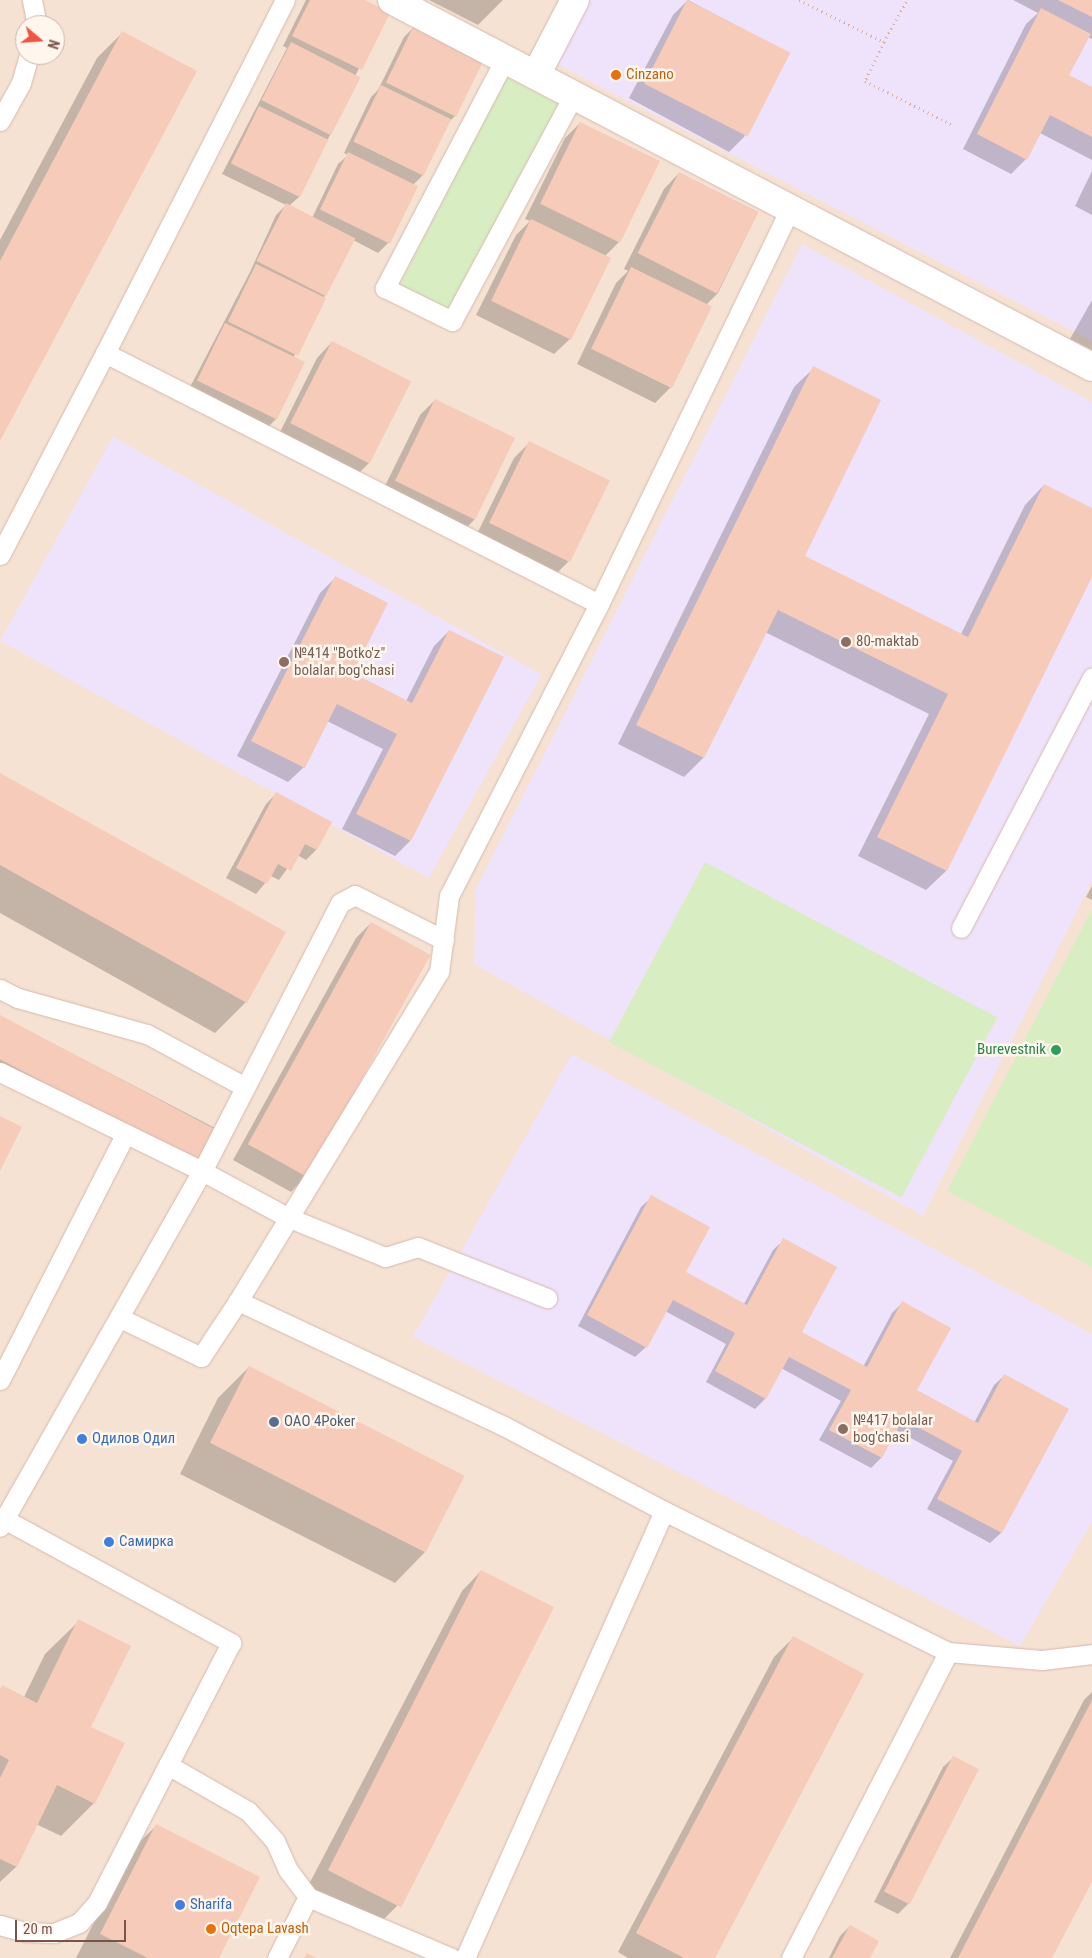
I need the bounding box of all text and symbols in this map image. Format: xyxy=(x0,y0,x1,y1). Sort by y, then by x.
north arrow xyxy=(15,15,65,65)
text: N xyxy=(44,38,62,51)
place label: Cinzano xyxy=(626,66,674,84)
marker: Cinzano xyxy=(610,69,622,81)
place label: 80-maktab xyxy=(856,633,919,651)
marker: 80-maktab xyxy=(840,636,852,648)
place label: №414 "Botko'z" bolalar bog'chasi xyxy=(294,644,394,679)
marker: №414 "Botko'z" bolalar bog'chasi xyxy=(278,656,290,668)
place label: Burevestnik xyxy=(977,1041,1046,1059)
marker: Burevestnik xyxy=(1050,1044,1062,1056)
place label: №417 bolalar bog'chasi xyxy=(853,1411,933,1446)
place label: ОАО 4Poker xyxy=(284,1413,355,1431)
marker: ОАО 4Poker xyxy=(268,1416,280,1428)
marker: №417 bolalar bog'chasi xyxy=(837,1423,849,1435)
place label: Одилов Одил xyxy=(92,1430,175,1448)
marker: Одилов Одил xyxy=(76,1433,88,1445)
place label: Самирка xyxy=(119,1533,174,1551)
marker: Самирка xyxy=(103,1536,115,1548)
place label: Sharifa xyxy=(190,1896,232,1914)
marker: Sharifa xyxy=(174,1899,186,1911)
scale bar xyxy=(18,1910,129,1942)
text: 20 m xyxy=(23,1920,53,1938)
place label: Oqtepa Lavash xyxy=(221,1920,309,1938)
marker: Oqtepa Lavash xyxy=(205,1923,217,1935)

